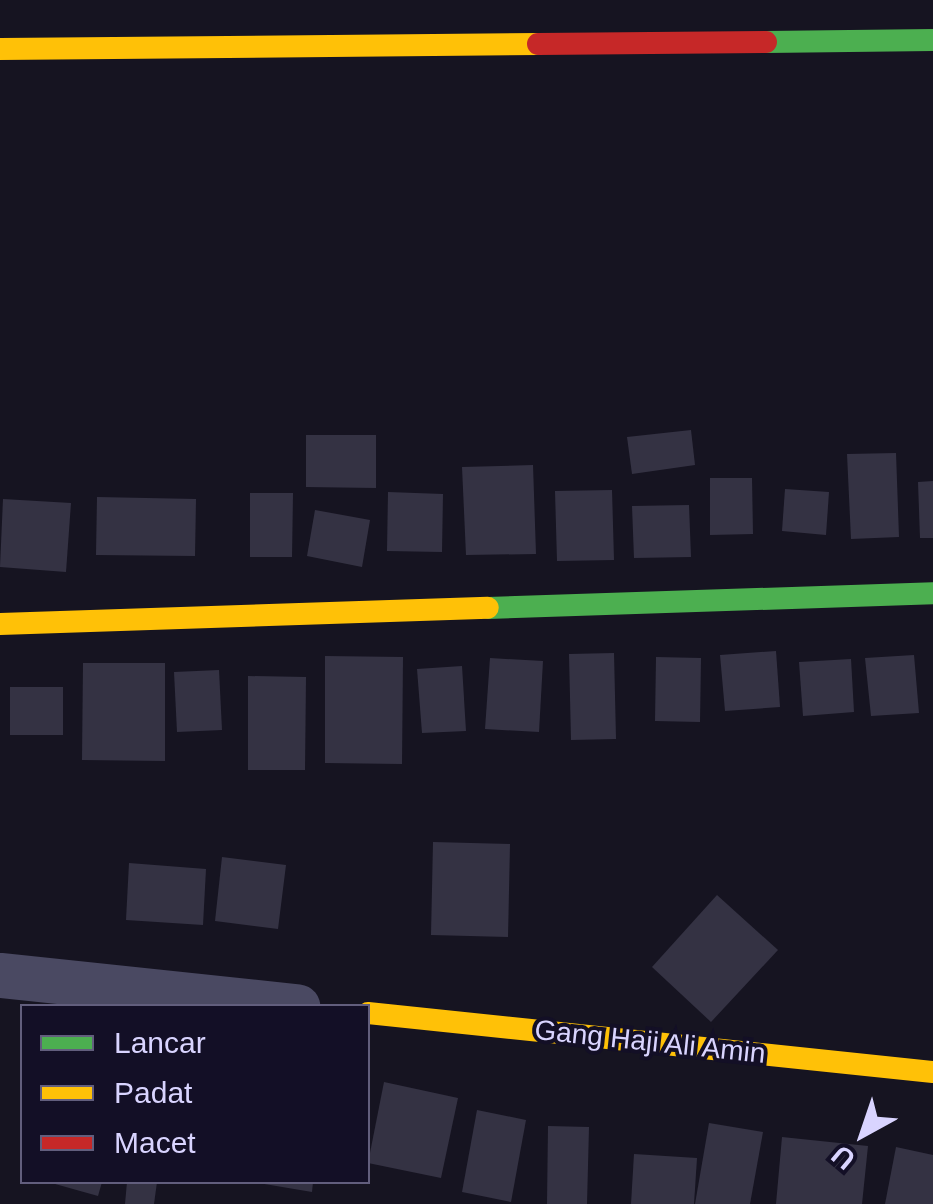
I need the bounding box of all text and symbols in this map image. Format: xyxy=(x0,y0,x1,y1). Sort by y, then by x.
legend xyxy=(20,1004,370,1184)
street label: Gang Haji Ali Amin xyxy=(531,1013,769,1071)
text: Lancar xyxy=(114,1026,206,1059)
text: Padat xyxy=(114,1076,192,1109)
north arrow xyxy=(813,1084,913,1184)
text: Macet xyxy=(114,1126,196,1159)
text: U xyxy=(826,1139,861,1176)

